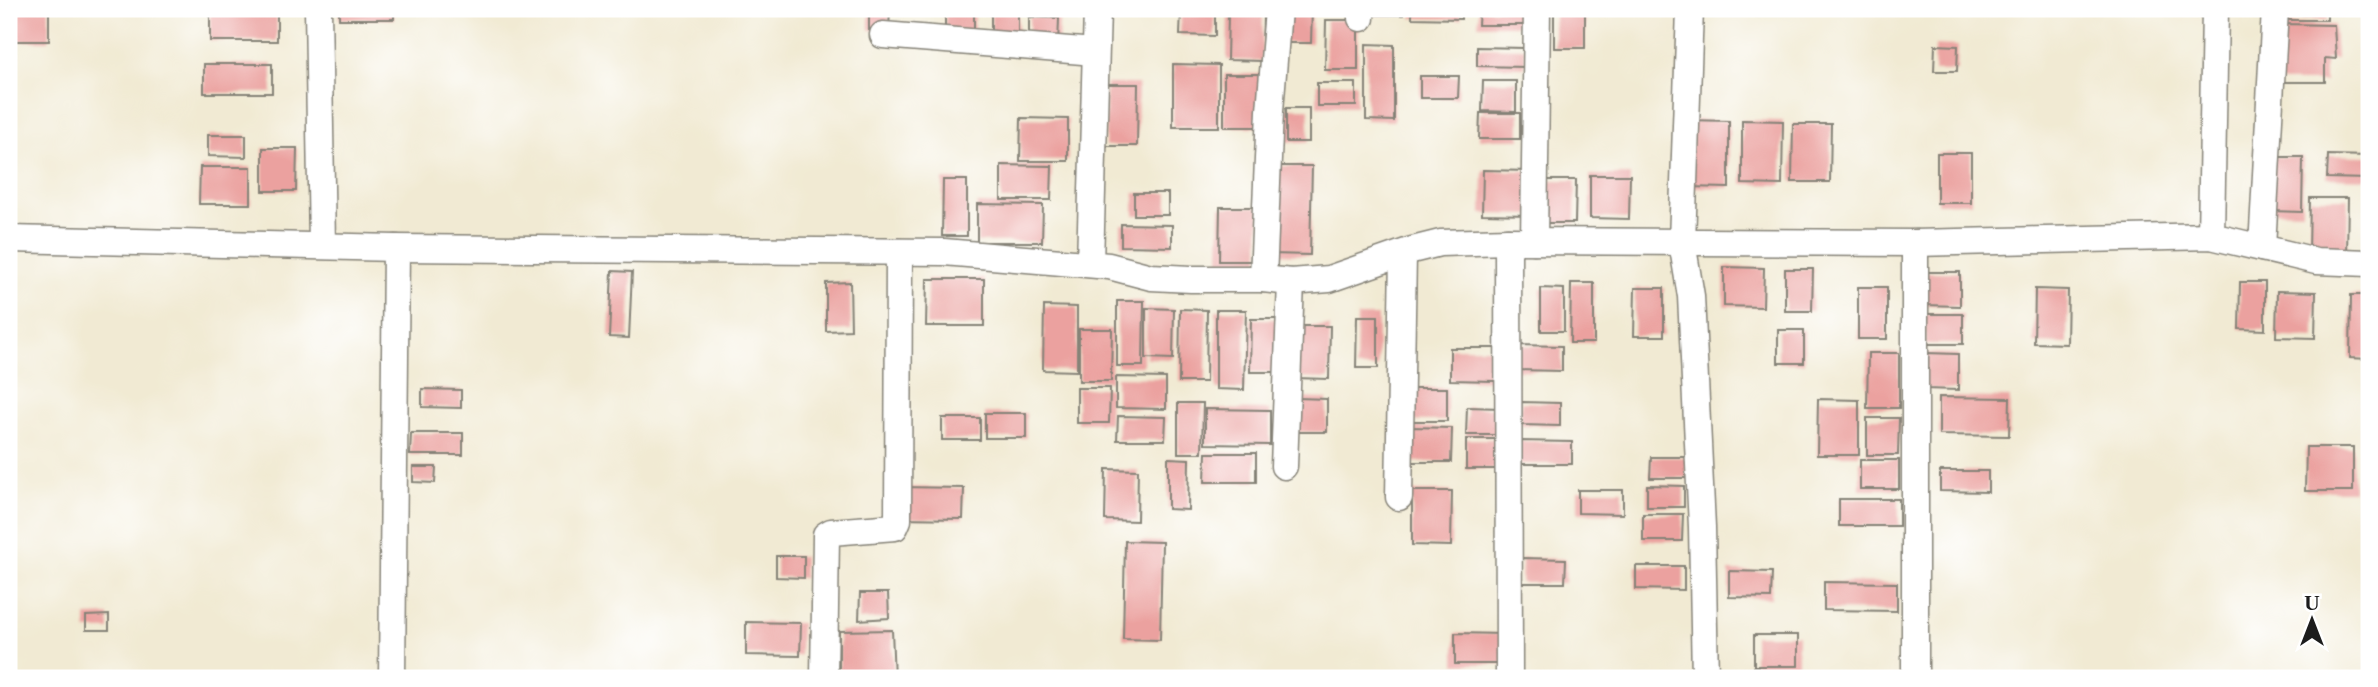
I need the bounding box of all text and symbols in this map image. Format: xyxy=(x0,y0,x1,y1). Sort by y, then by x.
north arrow xyxy=(2276,586,2346,656)
text: U xyxy=(2304,592,2320,615)

